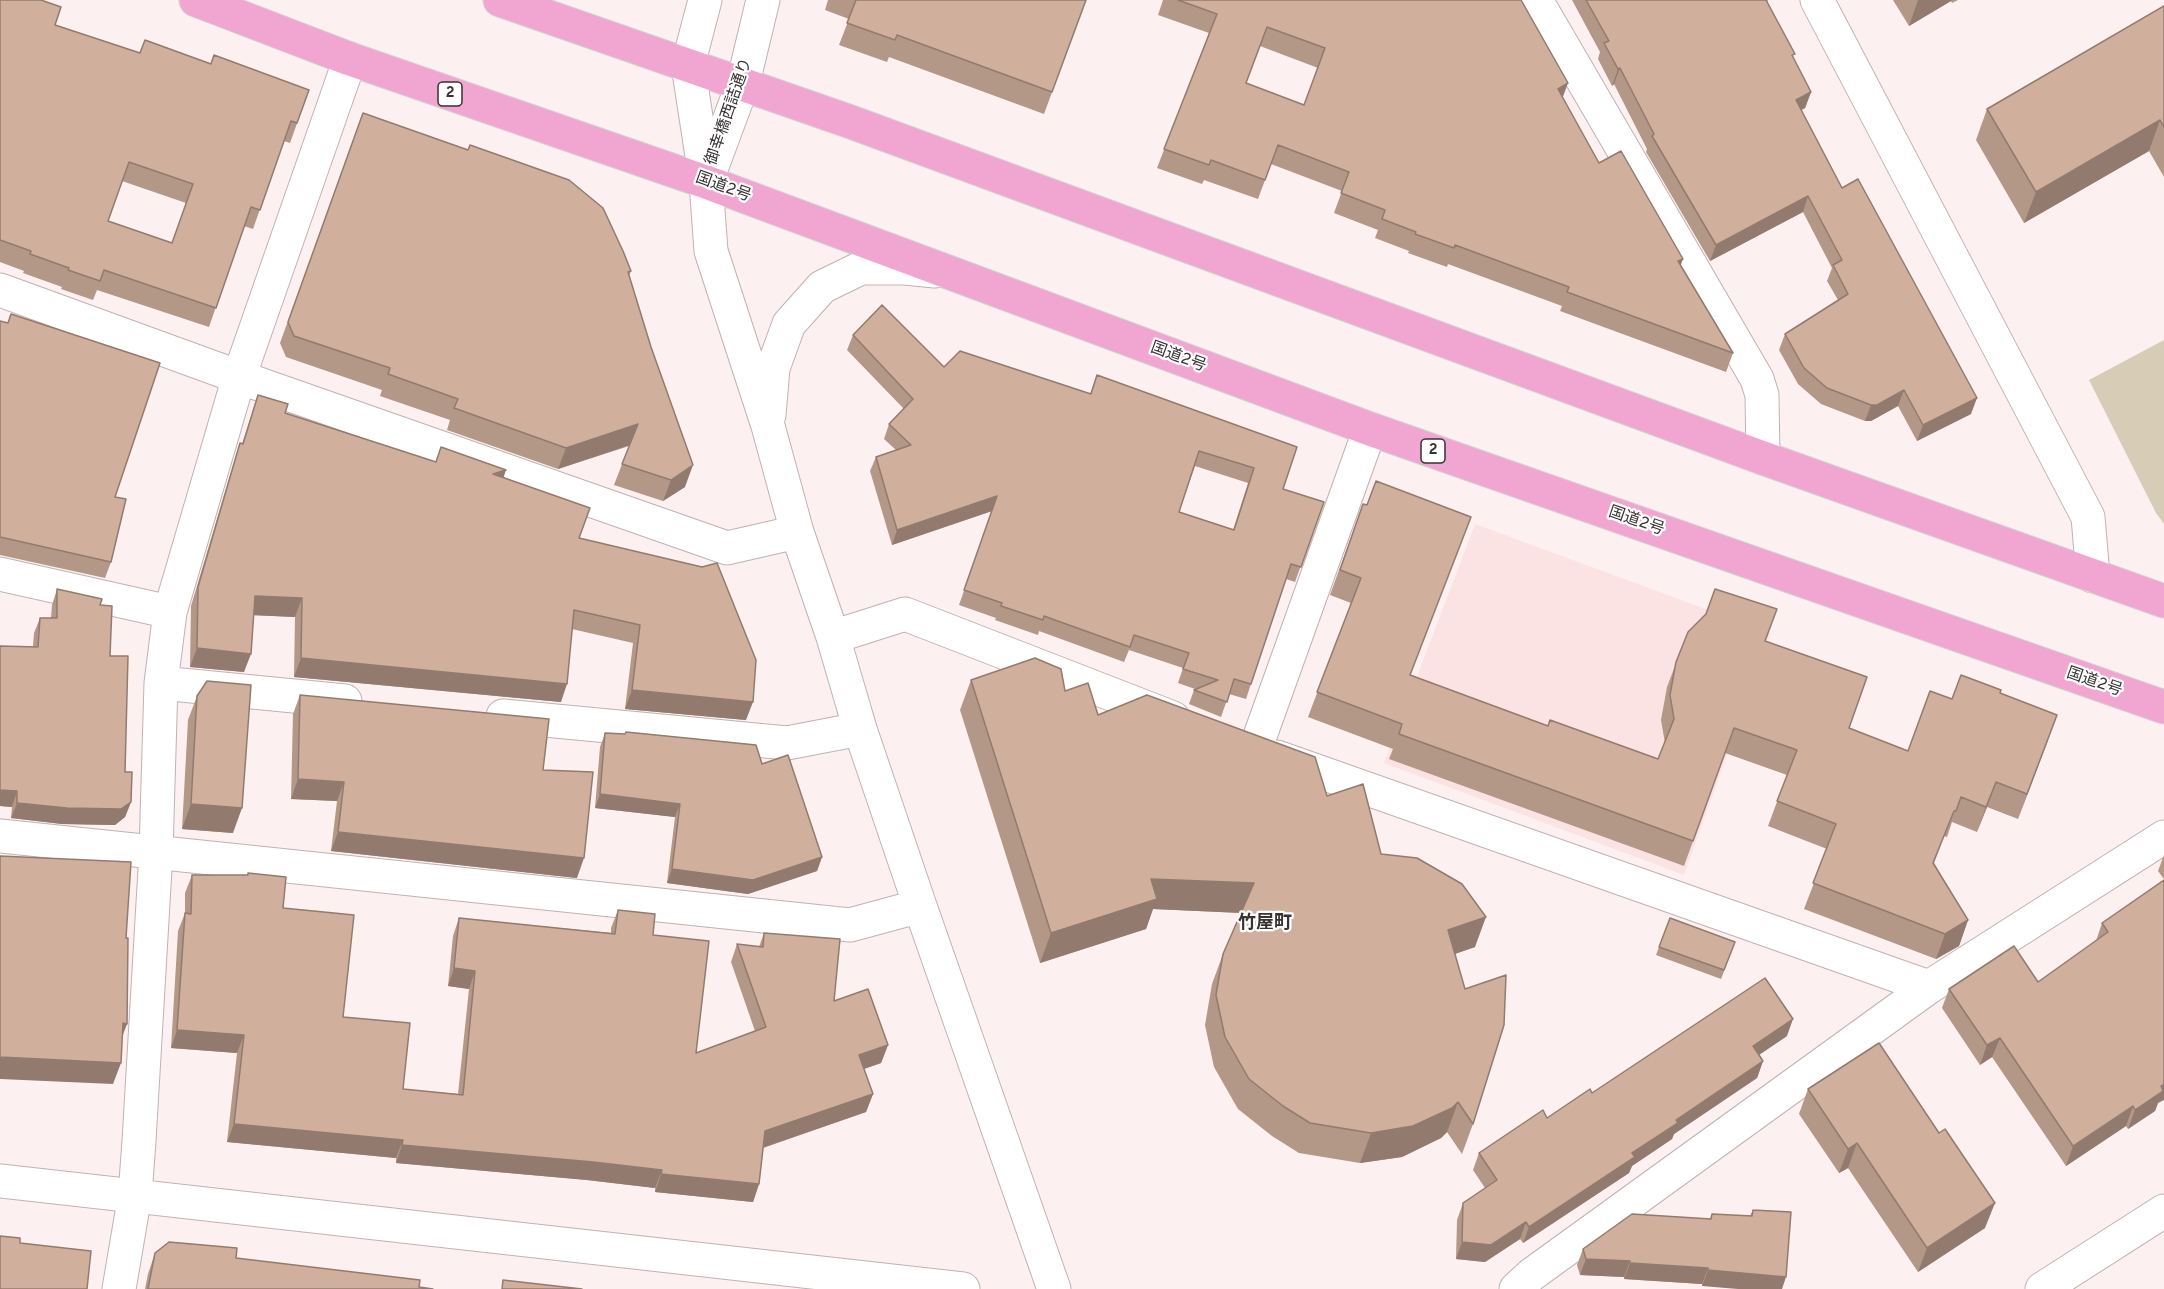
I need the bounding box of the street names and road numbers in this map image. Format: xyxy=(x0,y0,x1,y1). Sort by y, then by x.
street label: 御幸橋西詰通り xyxy=(703,56,757,168)
road number: 2 xyxy=(438,82,462,106)
street label: 国道2号 xyxy=(693,169,753,207)
street label: 国道2号 xyxy=(1148,339,1208,377)
road number: 2 xyxy=(1421,439,1445,463)
street label: 国道2号 xyxy=(1606,504,1666,540)
street label: 国道2号 xyxy=(2064,665,2124,701)

